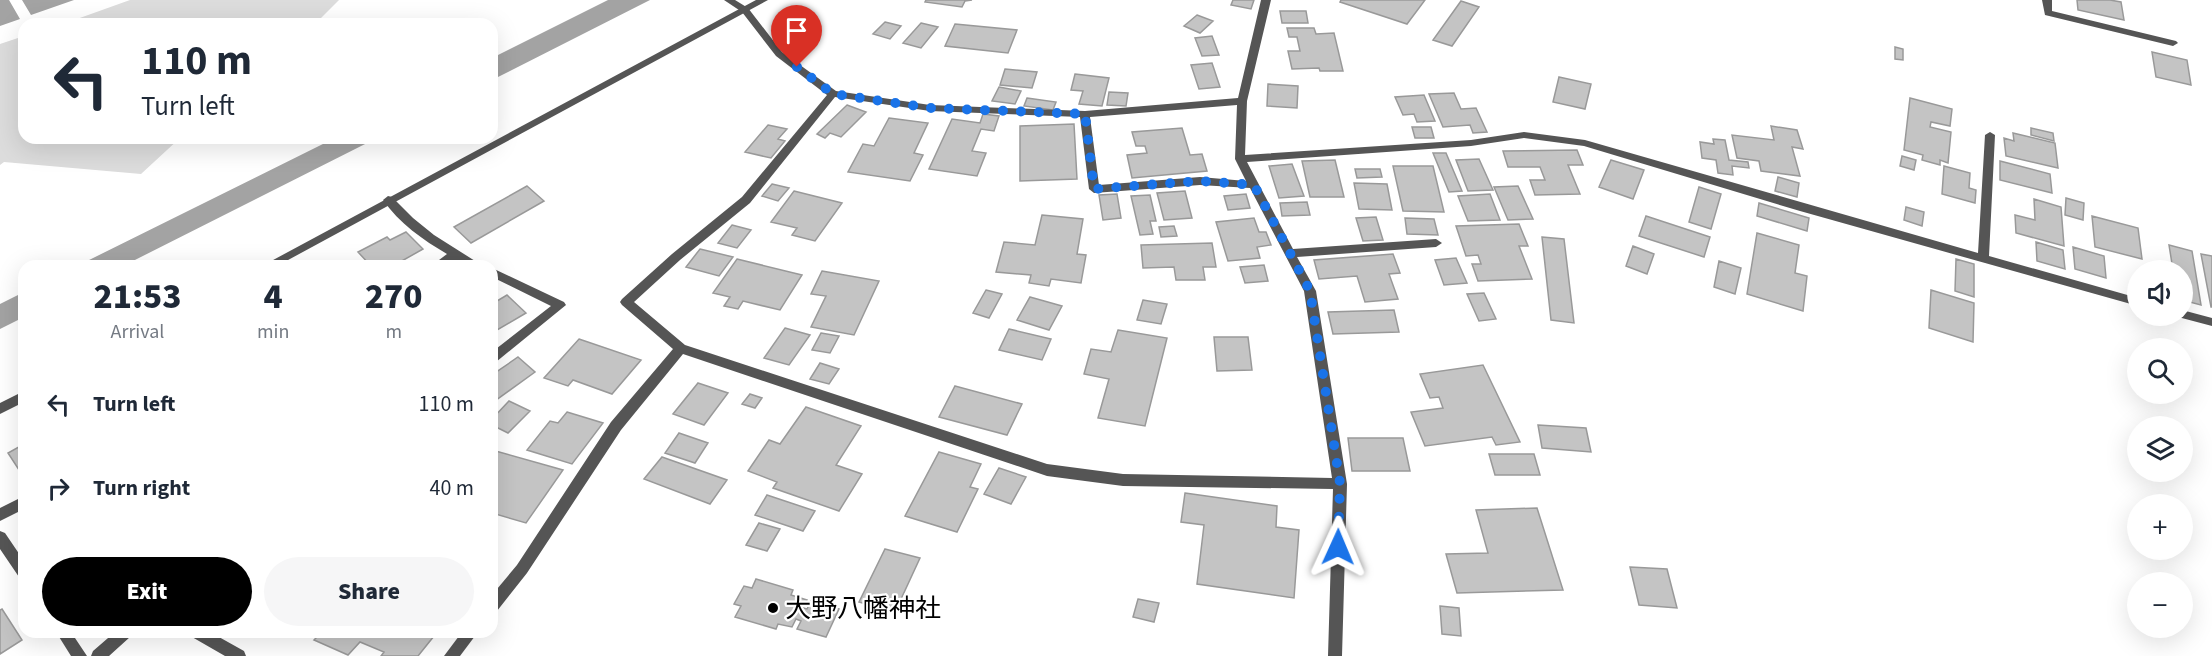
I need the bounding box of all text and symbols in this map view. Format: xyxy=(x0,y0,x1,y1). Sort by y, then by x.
pin xyxy=(771,5,822,67)
icon: arrive xyxy=(780,14,813,47)
text: 110 m xyxy=(141,31,252,91)
icon: left xyxy=(42,42,120,120)
text: Turn left xyxy=(141,87,235,126)
map controls xyxy=(2127,260,2193,638)
button: sound xyxy=(2127,260,2193,326)
text: 21:53 xyxy=(93,271,182,322)
text: 4 xyxy=(264,271,283,322)
text: 270 xyxy=(365,271,423,322)
text: Arrival xyxy=(111,318,164,346)
text: min xyxy=(257,318,289,346)
text: m xyxy=(385,318,402,346)
button: search xyxy=(2127,338,2193,404)
icon: left xyxy=(42,388,75,421)
text: Turn left xyxy=(93,388,175,420)
text: 110 m xyxy=(419,388,474,420)
button: layers xyxy=(2127,416,2193,482)
icon: right xyxy=(42,472,75,505)
text: Turn right xyxy=(93,472,190,504)
text: 40 m xyxy=(429,472,474,504)
button: + xyxy=(2127,494,2193,560)
position arrow xyxy=(1306,515,1370,579)
button: Exit xyxy=(42,557,252,626)
button: Share xyxy=(264,557,474,626)
button: − xyxy=(2127,572,2193,638)
place label: 大野八幡神社 xyxy=(785,590,941,627)
marker: 大野八幡神社 xyxy=(766,601,780,615)

